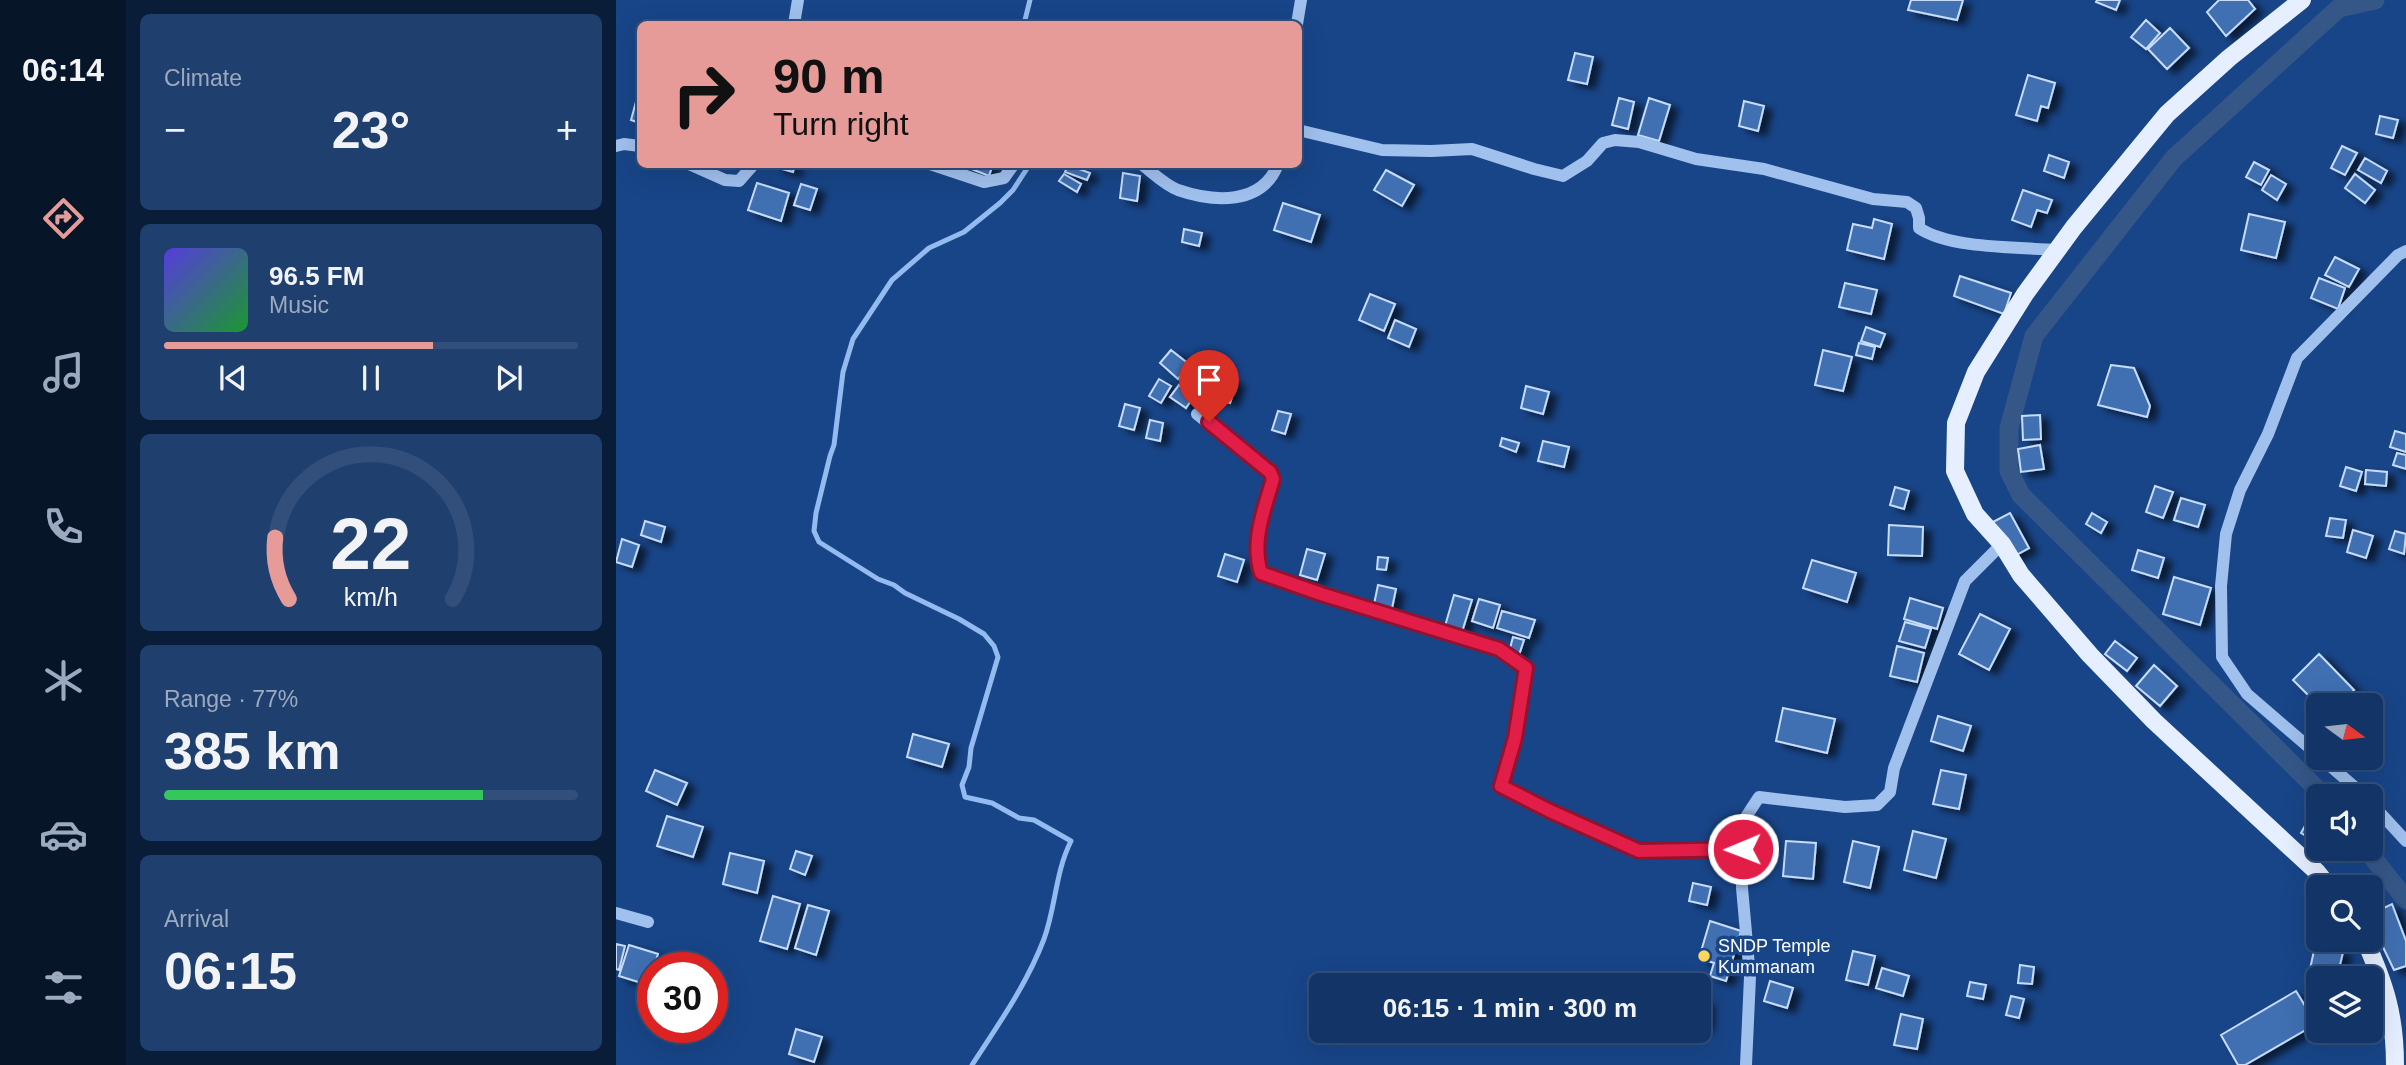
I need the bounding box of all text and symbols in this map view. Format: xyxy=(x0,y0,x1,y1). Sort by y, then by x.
icon: right xyxy=(658,49,749,140)
text: 90 m xyxy=(773,49,885,103)
text: 06:14 xyxy=(22,52,104,88)
text: Climate xyxy=(164,65,242,91)
text: 23° xyxy=(332,101,410,159)
text: Turn right xyxy=(773,106,909,142)
text: − xyxy=(164,109,186,151)
text: + xyxy=(556,109,578,151)
icon: directions xyxy=(39,194,88,243)
text: 96.5 FM xyxy=(269,261,364,291)
text: Music xyxy=(269,292,329,318)
icon: music xyxy=(39,348,88,397)
pin xyxy=(1179,350,1239,422)
icon: previous xyxy=(214,359,252,397)
icon: pause xyxy=(352,359,390,397)
icon: next xyxy=(490,359,528,397)
icon: arrive xyxy=(1190,361,1228,399)
icon: phone xyxy=(39,502,88,551)
text: 22 xyxy=(331,503,411,584)
text: km/h xyxy=(344,582,398,610)
icon: climate xyxy=(39,656,88,705)
text: Range · 77% xyxy=(164,686,298,712)
north arrow xyxy=(2306,693,2384,770)
map controls xyxy=(2306,693,2383,1043)
text: 385 km xyxy=(164,722,340,780)
button: sound xyxy=(2306,784,2383,861)
icon: car xyxy=(39,810,88,859)
position arrow xyxy=(1706,812,1780,886)
button: search xyxy=(2306,875,2383,952)
text: Arrival xyxy=(164,906,229,932)
place label: SNDP Temple Kummanam xyxy=(1718,936,1830,977)
text: 06:15 xyxy=(164,942,297,1000)
marker: SNDP Temple Kummanam xyxy=(1696,948,1712,964)
speed limit sign: 30 xyxy=(637,952,728,1043)
icon: filters xyxy=(39,963,88,1012)
button: layers xyxy=(2306,966,2383,1043)
text: 06:15 · 1 min · 300 m xyxy=(1383,993,1637,1023)

